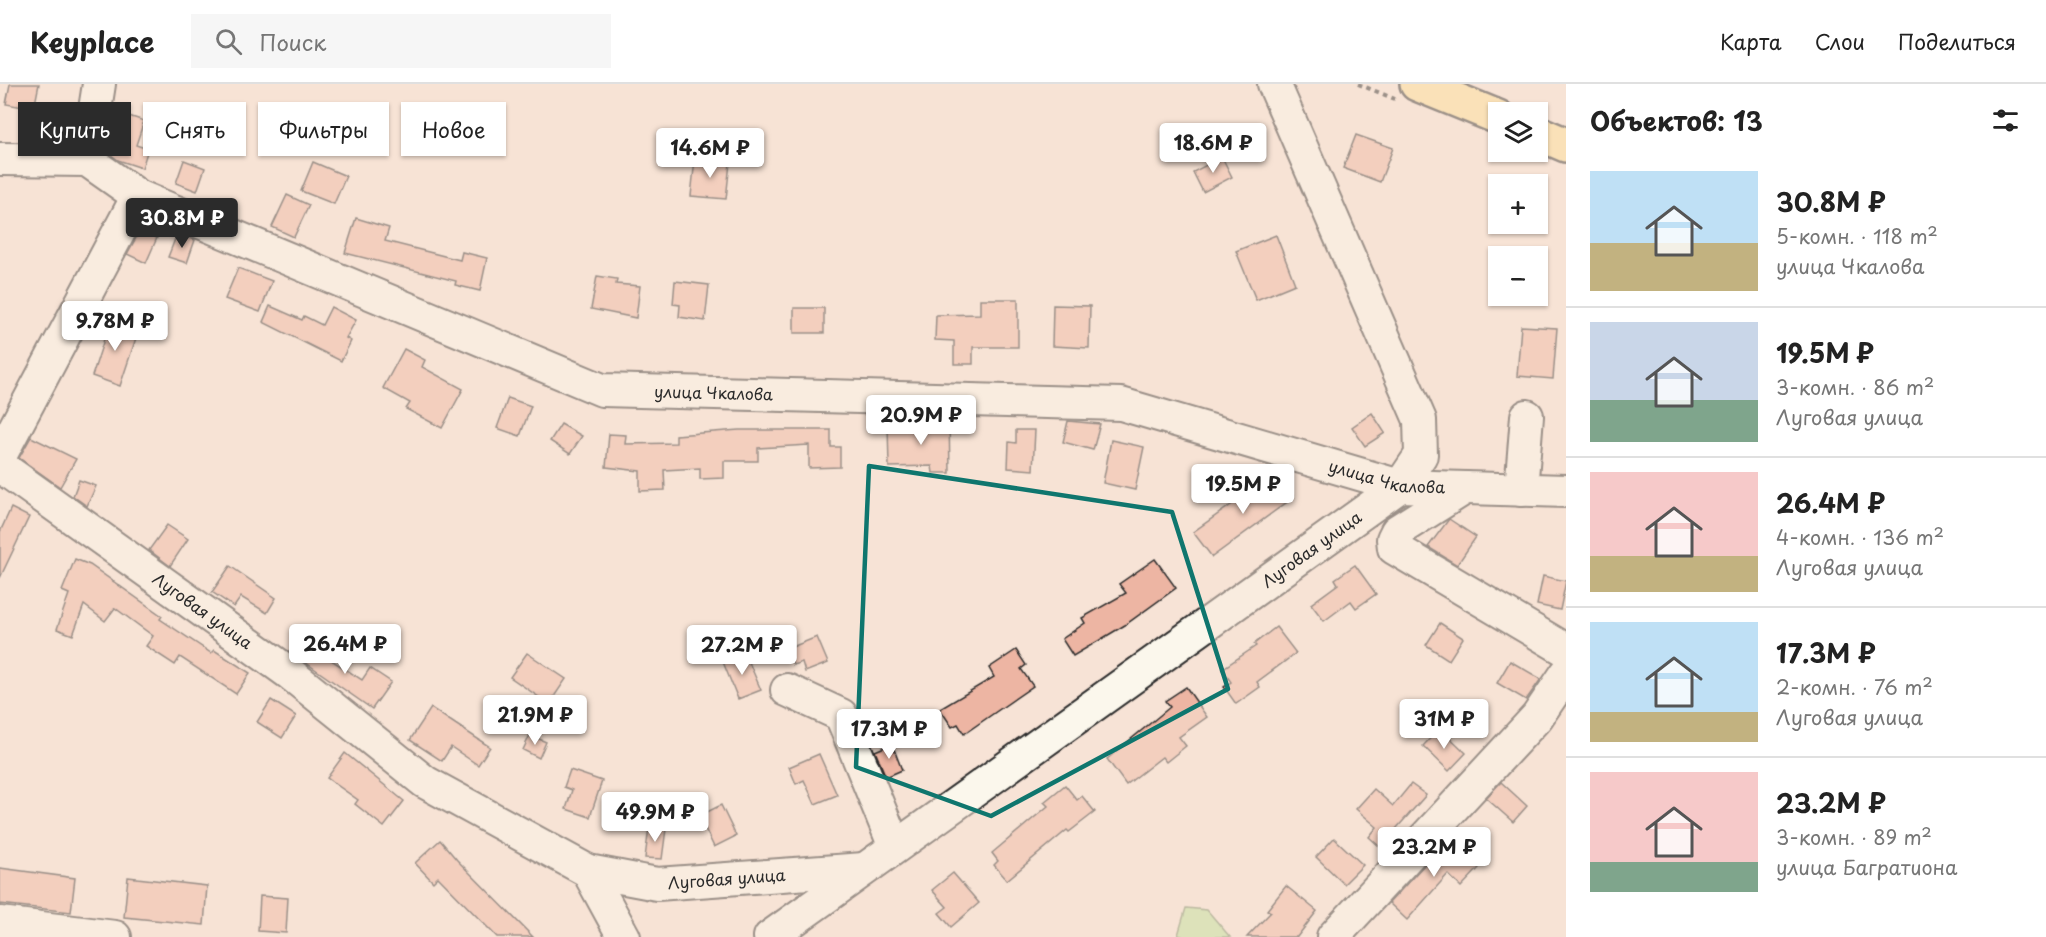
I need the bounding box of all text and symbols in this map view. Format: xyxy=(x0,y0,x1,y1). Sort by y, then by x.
search box xyxy=(191,14,611,68)
text: Keyplace xyxy=(30,20,155,63)
icon: search xyxy=(212,25,245,58)
text: Поиск xyxy=(260,25,326,58)
text: Карта xyxy=(1720,25,1782,57)
text: Слои xyxy=(1815,25,1865,57)
text: Поделиться xyxy=(1898,25,2016,57)
text: Объектов: 13 xyxy=(1590,101,1763,140)
chip: Купить xyxy=(18,102,131,156)
chip: Снять xyxy=(143,102,246,156)
chip: Фильтры xyxy=(258,102,389,156)
chip: Новое xyxy=(401,102,506,156)
map controls xyxy=(1488,102,1548,306)
button: layers xyxy=(1488,102,1548,162)
icon: filters xyxy=(1989,104,2022,137)
pin: 18.6M ₽ xyxy=(1158,123,1268,174)
text: 18.6M ₽ xyxy=(1173,127,1253,157)
pin: 14.6M ₽ xyxy=(655,128,765,179)
text: 14.6M ₽ xyxy=(670,132,750,162)
button: + xyxy=(1488,174,1548,234)
text: 30.8M ₽ xyxy=(1776,182,1886,221)
icon: home xyxy=(1638,195,1710,267)
pin: 30.8M ₽ xyxy=(127,198,237,249)
text: 30.8M ₽ xyxy=(140,202,224,232)
text: 5-комн. · 118 m² xyxy=(1776,221,1938,251)
button: − xyxy=(1488,246,1548,306)
text: улица Чкалова xyxy=(1776,251,1924,281)
pin: 9.78M ₽ xyxy=(60,301,170,352)
text: 9.78M ₽ xyxy=(76,305,154,335)
text: 19.5M ₽ xyxy=(1776,333,1874,372)
icon: home xyxy=(1638,346,1710,418)
text: 3-комн. · 86 m² xyxy=(1776,372,1934,402)
street label: улица Чкалова xyxy=(654,378,773,406)
pin: 20.9M ₽ xyxy=(866,395,976,446)
text: 20.9M ₽ xyxy=(880,399,962,429)
text: Луговая улица xyxy=(1776,402,1923,432)
street label: улица Чкалова xyxy=(1326,453,1445,498)
pin: 19.5M ₽ xyxy=(1188,464,1298,515)
text: 19.5M ₽ xyxy=(1205,468,1281,498)
text: 26.4M ₽ xyxy=(1776,483,1885,522)
icon: home xyxy=(1638,496,1710,568)
street label: Луговая улица xyxy=(1256,504,1366,593)
text: 4-комн. · 136 m² xyxy=(1776,522,1944,552)
text: Луговая улица xyxy=(1776,552,1923,582)
street label: Луговая улица xyxy=(148,566,258,654)
pin: 26.4M ₽ xyxy=(290,624,400,675)
pin: 27.2M ₽ xyxy=(687,625,797,676)
text: 26.4M ₽ xyxy=(303,628,387,658)
text: 27.2M ₽ xyxy=(701,629,783,659)
text: 17.3M ₽ xyxy=(1776,633,1876,672)
icon: home xyxy=(1638,646,1710,718)
text: 2-комн. · 76 m² xyxy=(1776,672,1933,702)
pin: 21.9M ₽ xyxy=(480,695,590,746)
text: 21.9M ₽ xyxy=(497,699,573,729)
pin: 31M ₽ xyxy=(1402,699,1486,750)
text: Луговая улица xyxy=(1776,702,1923,732)
text: 31M ₽ xyxy=(1413,703,1475,733)
pin: 17.3M ₽ xyxy=(834,709,944,760)
text: 17.3M ₽ xyxy=(851,713,927,743)
text: 23.2M ₽ xyxy=(1776,783,1886,822)
pin: 49.9M ₽ xyxy=(600,792,710,843)
text: 49.9M ₽ xyxy=(616,796,694,826)
icon: home xyxy=(1638,796,1710,868)
text: 3-комн. · 89 m² xyxy=(1776,822,1932,852)
pin: 23.2M ₽ xyxy=(1379,827,1489,878)
text: 23.2M ₽ xyxy=(1392,831,1476,861)
text: улица Багратиона xyxy=(1776,852,1957,882)
street label: Луговая улица xyxy=(667,862,786,894)

